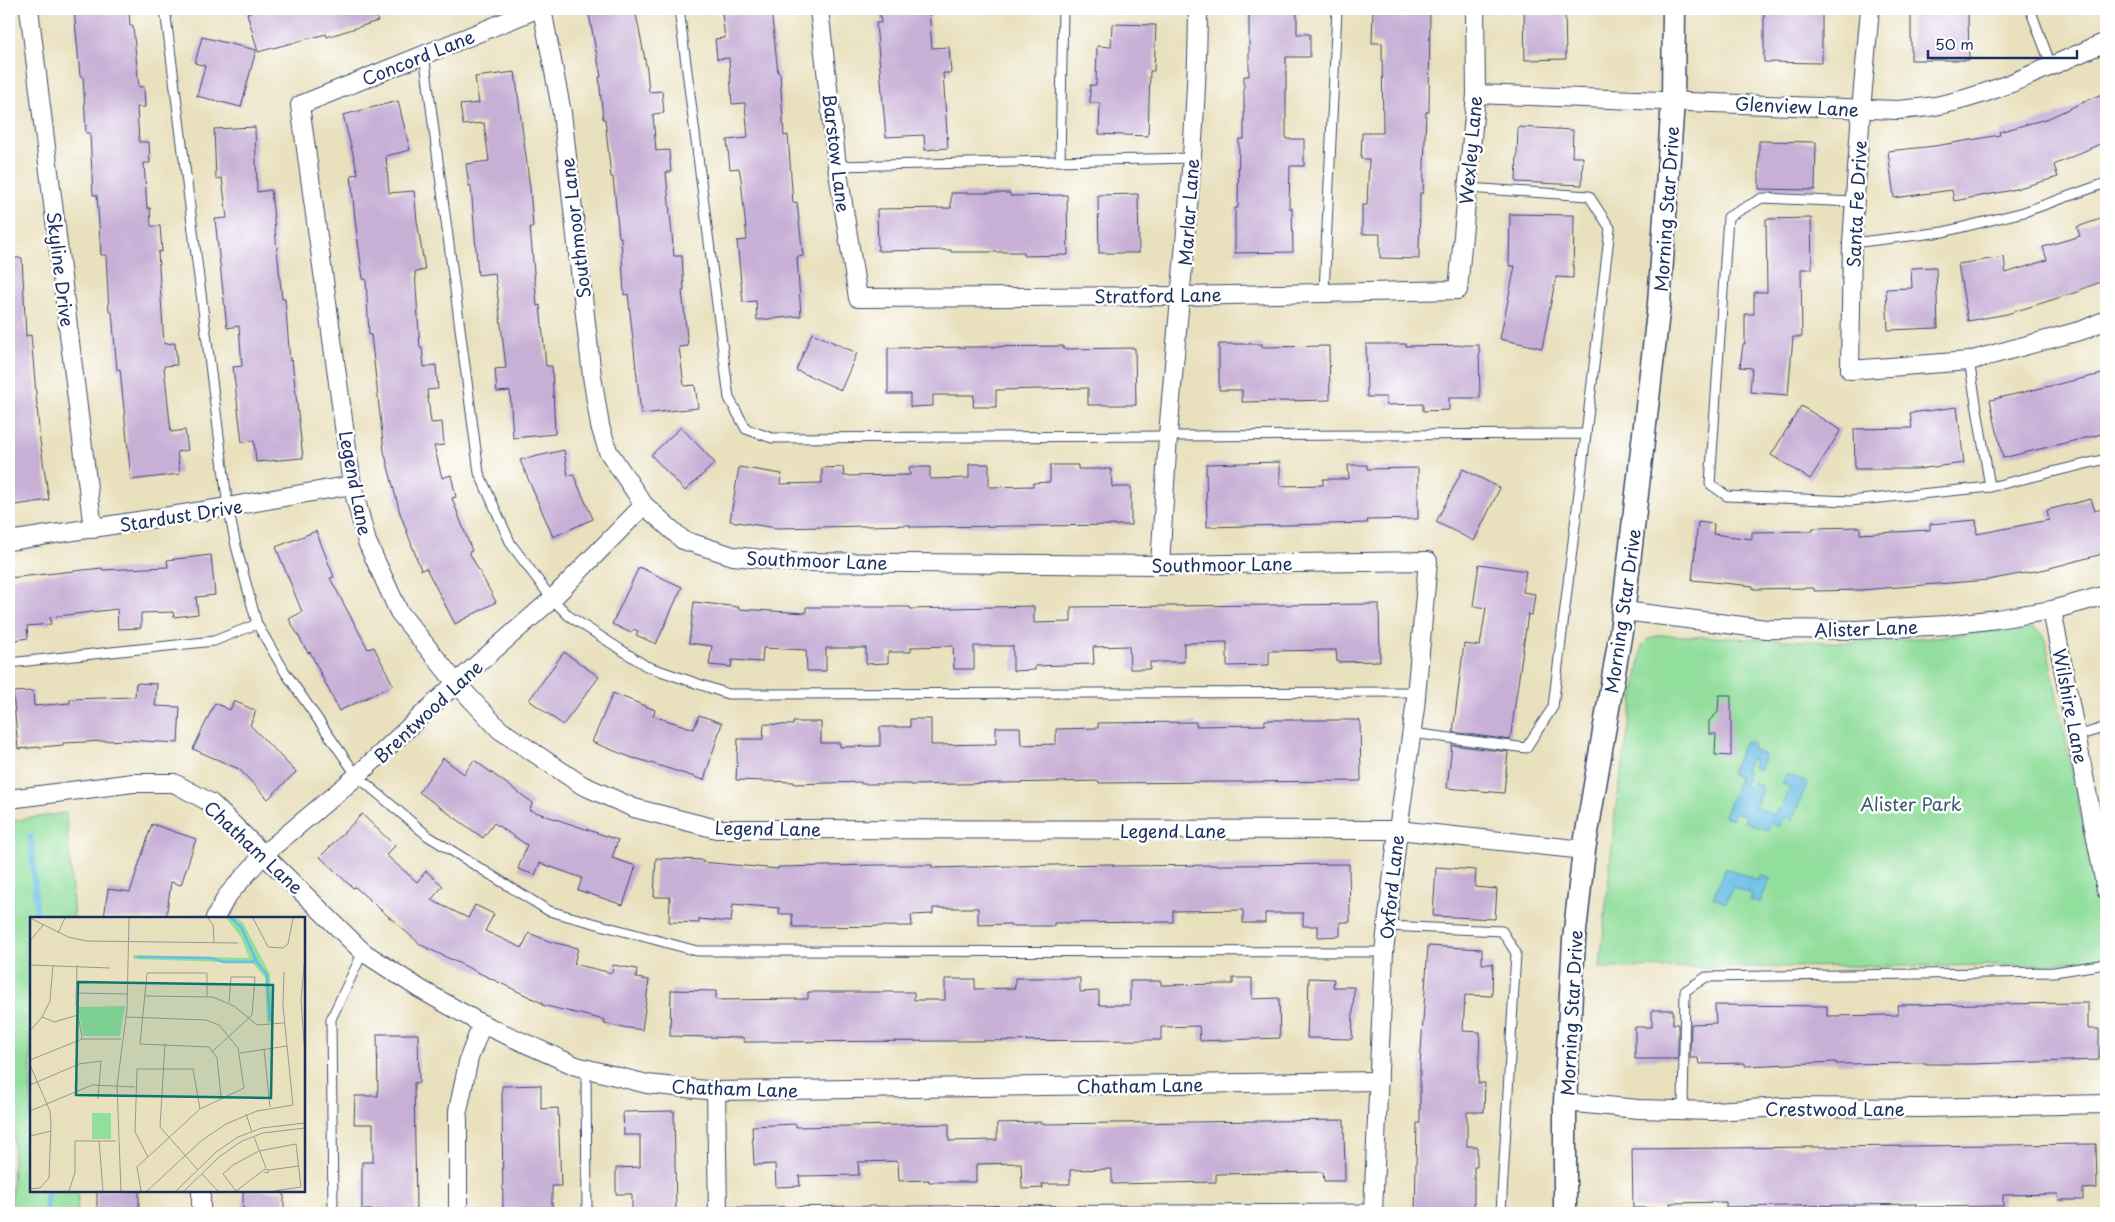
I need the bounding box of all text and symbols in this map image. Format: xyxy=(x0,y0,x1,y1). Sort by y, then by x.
street label: Concord Lane xyxy=(358,22,478,92)
scale bar xyxy=(1928,28,2076,60)
text: 50 m xyxy=(1935,32,1974,55)
street label: Glenview Lane xyxy=(1734,89,1860,123)
street label: Barstow Lane xyxy=(816,92,858,214)
street label: Wexley Lane xyxy=(1452,94,1488,206)
street label: Morning Star Drive xyxy=(1647,125,1685,293)
street label: Santa Fe Drive xyxy=(1839,140,1873,268)
street label: Southmoor Lane xyxy=(553,156,597,300)
street label: Marlar Lane xyxy=(1171,157,1205,267)
street label: Skyline Drive xyxy=(41,210,81,328)
street label: Stratford Lane xyxy=(1094,280,1222,310)
street label: Legend Lane xyxy=(333,428,379,538)
street label: Stardust Drive xyxy=(118,492,245,538)
street label: Morning Star Drive xyxy=(1597,527,1647,695)
street label: Southmoor Lane xyxy=(746,544,888,576)
street label: Southmoor Lane xyxy=(1151,549,1293,579)
street label: Alister Lane xyxy=(1813,613,1919,643)
street label: Wilshire Lane xyxy=(2047,646,2095,766)
street label: Brentwood Lane xyxy=(367,653,489,769)
park label: Alister Park xyxy=(1860,790,1962,817)
street label: Chatham Lane xyxy=(198,794,310,900)
street label: Legend Lane xyxy=(714,814,822,842)
street label: Legend Lane xyxy=(1120,817,1226,844)
street label: Oxford Lane xyxy=(1372,833,1410,941)
inset map xyxy=(30,917,305,1192)
street label: Morning Star Drive xyxy=(1553,929,1589,1097)
street label: Chatham Lane xyxy=(1076,1070,1204,1100)
street label: Chatham Lane xyxy=(671,1072,799,1104)
street label: Crestwood Lane xyxy=(1765,1095,1905,1122)

